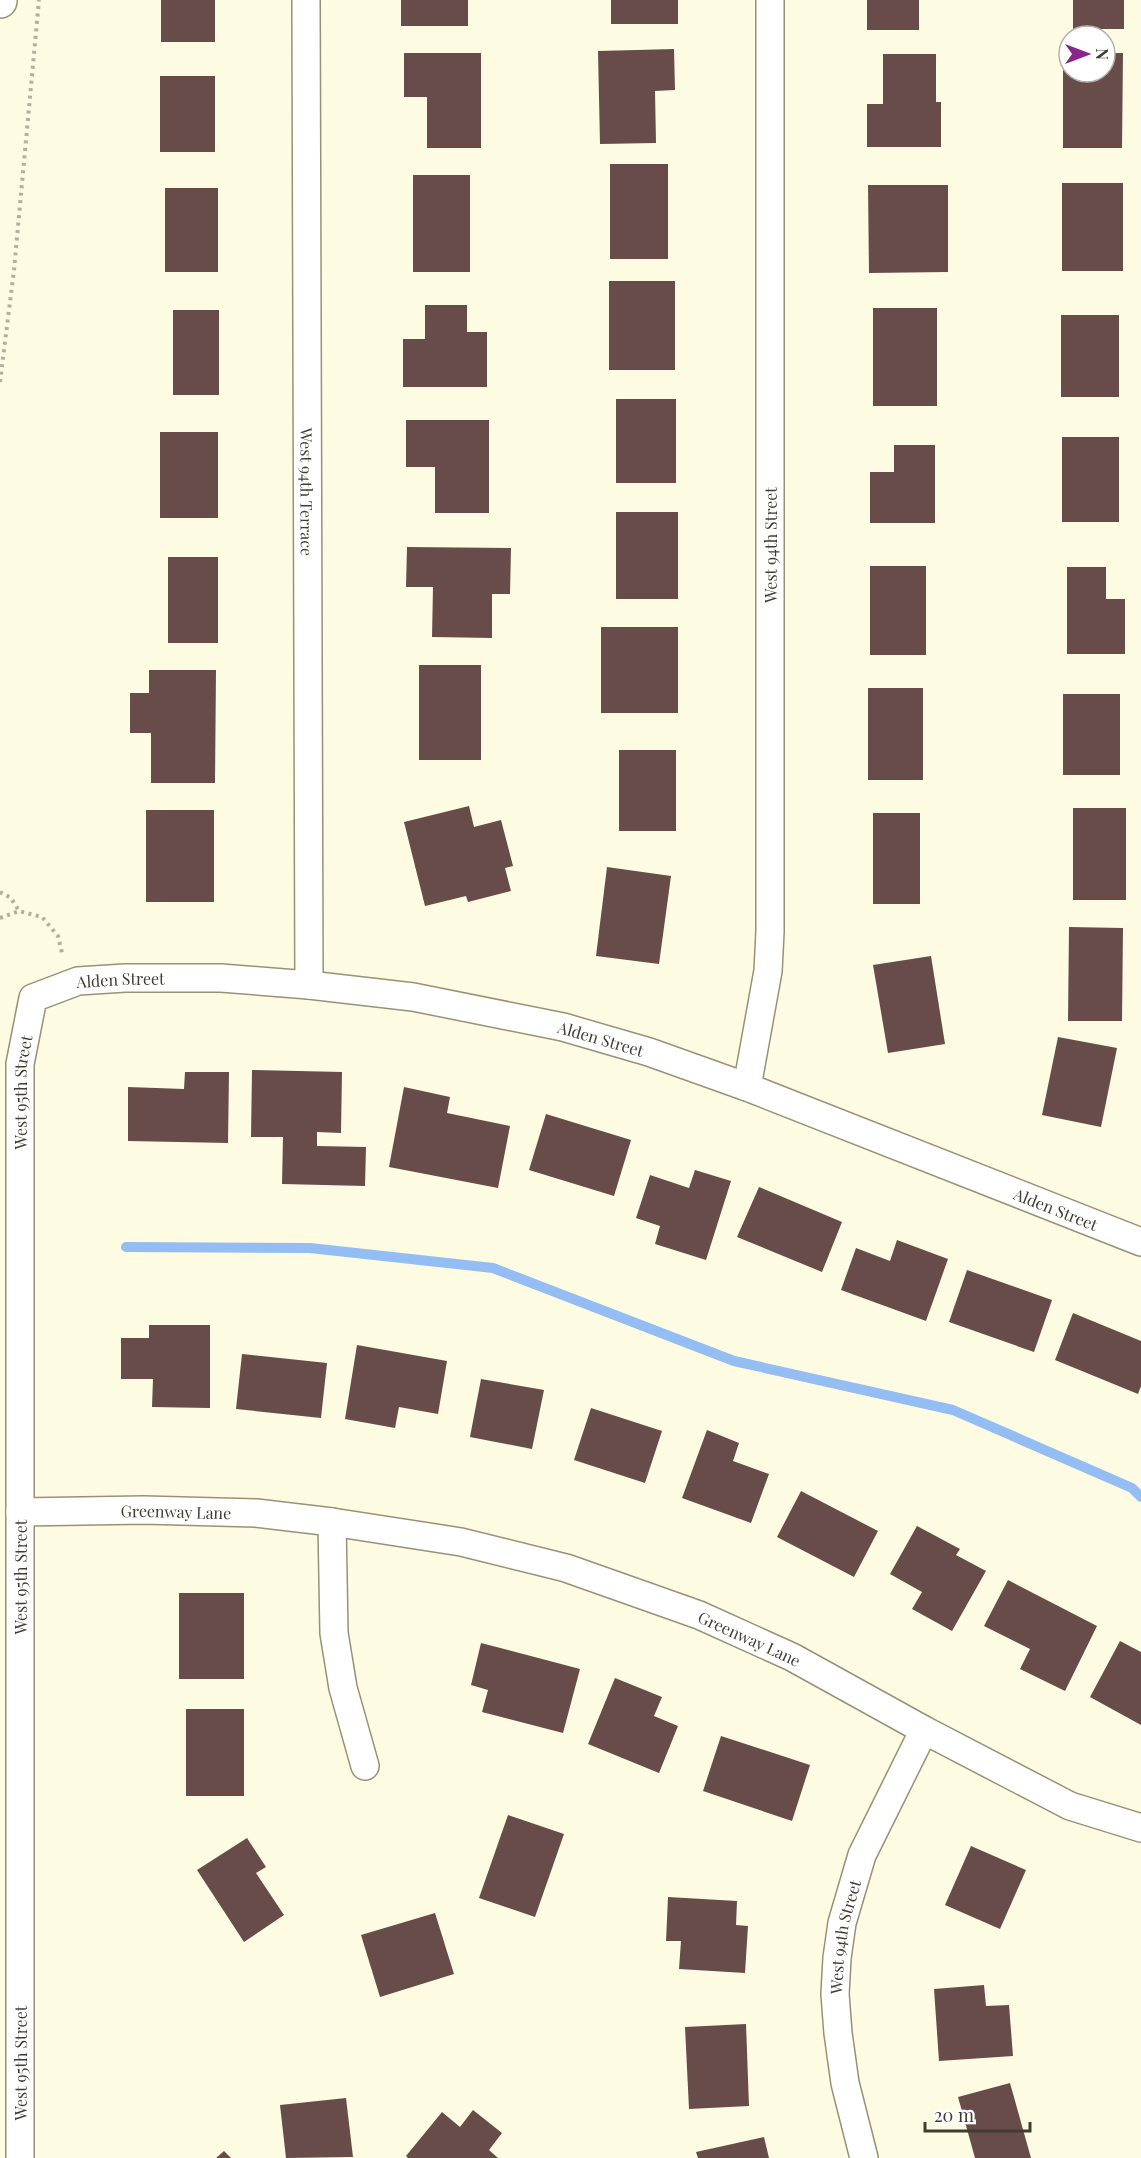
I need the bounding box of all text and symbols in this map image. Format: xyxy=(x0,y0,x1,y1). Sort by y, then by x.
north arrow xyxy=(1057,24,1117,84)
text: N xyxy=(1092,48,1113,60)
street label: West 94th Terrace xyxy=(297,427,318,556)
street label: West 94th Street xyxy=(760,487,781,604)
street label: Alden Street xyxy=(75,968,165,992)
street label: Alden Street xyxy=(555,1015,647,1061)
street label: West 95th Street xyxy=(10,1033,36,1150)
street label: Alden Street xyxy=(1010,1182,1101,1235)
street label: Greenway Lane xyxy=(121,1499,231,1523)
street label: West 95th Street xyxy=(10,1519,31,1635)
street label: Greenway Lane xyxy=(695,1606,805,1670)
street label: West 94th Street xyxy=(824,1877,865,1996)
street label: West 95th Street xyxy=(10,2005,31,2121)
scale bar xyxy=(925,2095,1030,2133)
text: 20 m xyxy=(934,2103,974,2127)

